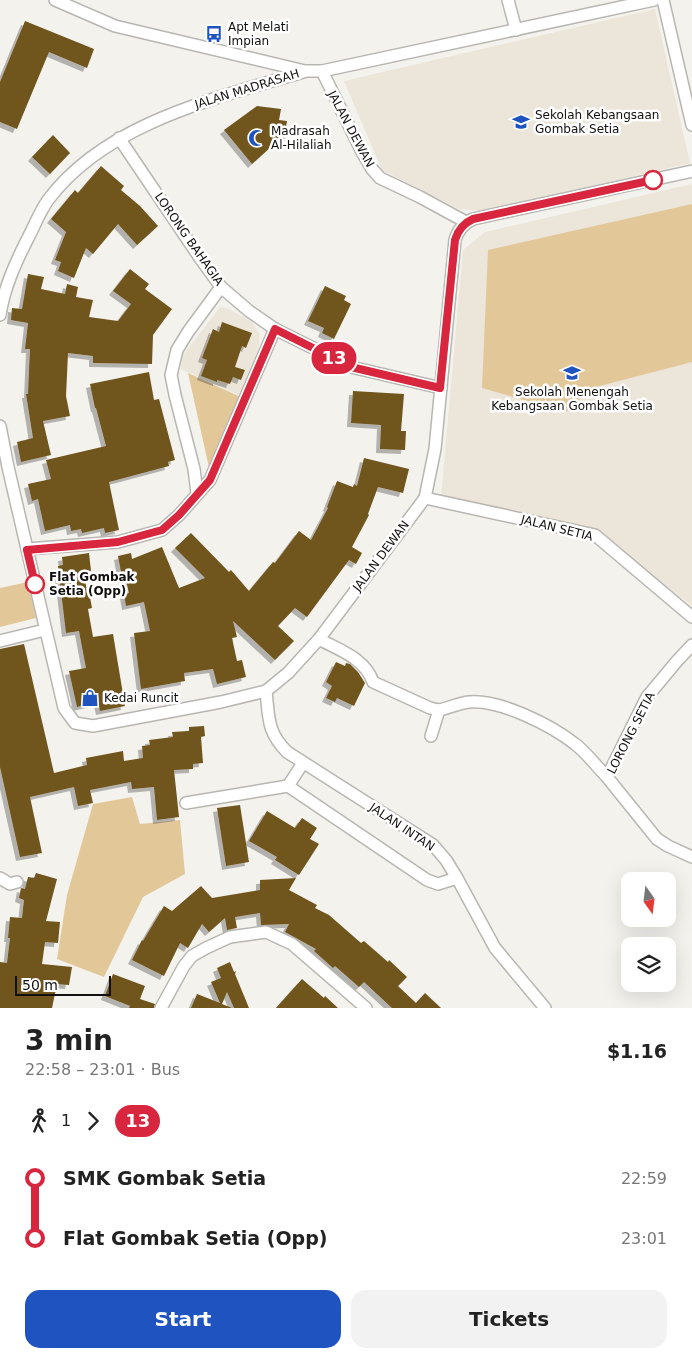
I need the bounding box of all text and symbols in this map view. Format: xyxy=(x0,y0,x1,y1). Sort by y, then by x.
place label: Apt Melati Impian xyxy=(228,20,289,48)
bus stop icon: Apt Melati Impian xyxy=(204,24,224,44)
street label: JALAN MADRASAH xyxy=(192,66,301,112)
street label: JALAN DEWAN xyxy=(324,87,377,170)
place label: Sekolah Kebangsaan Gombak Setia xyxy=(535,108,659,136)
school or university icon: Sekolah Kebangsaan Gombak Setia xyxy=(511,112,531,132)
place label: Madrasah Al-Hilaliah xyxy=(271,124,332,152)
mosque icon: Madrasah Al-Hilaliah xyxy=(247,128,267,148)
unlabelled marker xyxy=(643,170,663,190)
street label: LORONG BAHAGIA xyxy=(152,190,227,289)
line badge: 13 xyxy=(312,342,356,374)
text: 13 xyxy=(321,347,347,368)
school or university icon: Sekolah Menengah Kebangsaan Gombak Setia xyxy=(562,363,582,383)
place label: Sekolah Menengah Kebangsaan Gombak Setia xyxy=(491,385,653,413)
street label: JALAN SETIA xyxy=(519,512,595,544)
street label: JALAN DEWAN xyxy=(349,518,412,595)
place label: Flat Gombak Setia (Opp) xyxy=(49,570,136,598)
marker: Flat Gombak Setia (Opp) xyxy=(25,574,45,594)
shop icon: Kedai Runcit xyxy=(80,688,100,708)
street label: LORONG SETIA xyxy=(604,689,658,776)
place label: Kedai Runcit xyxy=(104,691,179,705)
street label: JALAN INTAN xyxy=(366,799,437,854)
north arrow xyxy=(621,872,676,928)
map controls xyxy=(621,872,676,992)
button: layers xyxy=(621,937,676,992)
scale bar xyxy=(15,973,111,996)
text: 50 m xyxy=(22,977,58,993)
text: 3 min xyxy=(25,1024,113,1057)
text: $1.16 xyxy=(607,1040,667,1062)
text: 22:58 – 23:01 · Bus xyxy=(25,1060,180,1079)
icon: walk xyxy=(25,1107,53,1135)
icon: forward xyxy=(79,1107,107,1135)
text: 13 xyxy=(125,1110,150,1131)
text: 1 xyxy=(61,1111,71,1130)
text: SMK Gombak Setia xyxy=(63,1167,266,1189)
text: 22:59 xyxy=(621,1169,667,1188)
text: Flat Gombak Setia (Opp) xyxy=(63,1227,327,1249)
text: 23:01 xyxy=(621,1229,667,1248)
button: Start xyxy=(25,1290,341,1348)
button: Tickets xyxy=(351,1290,667,1348)

